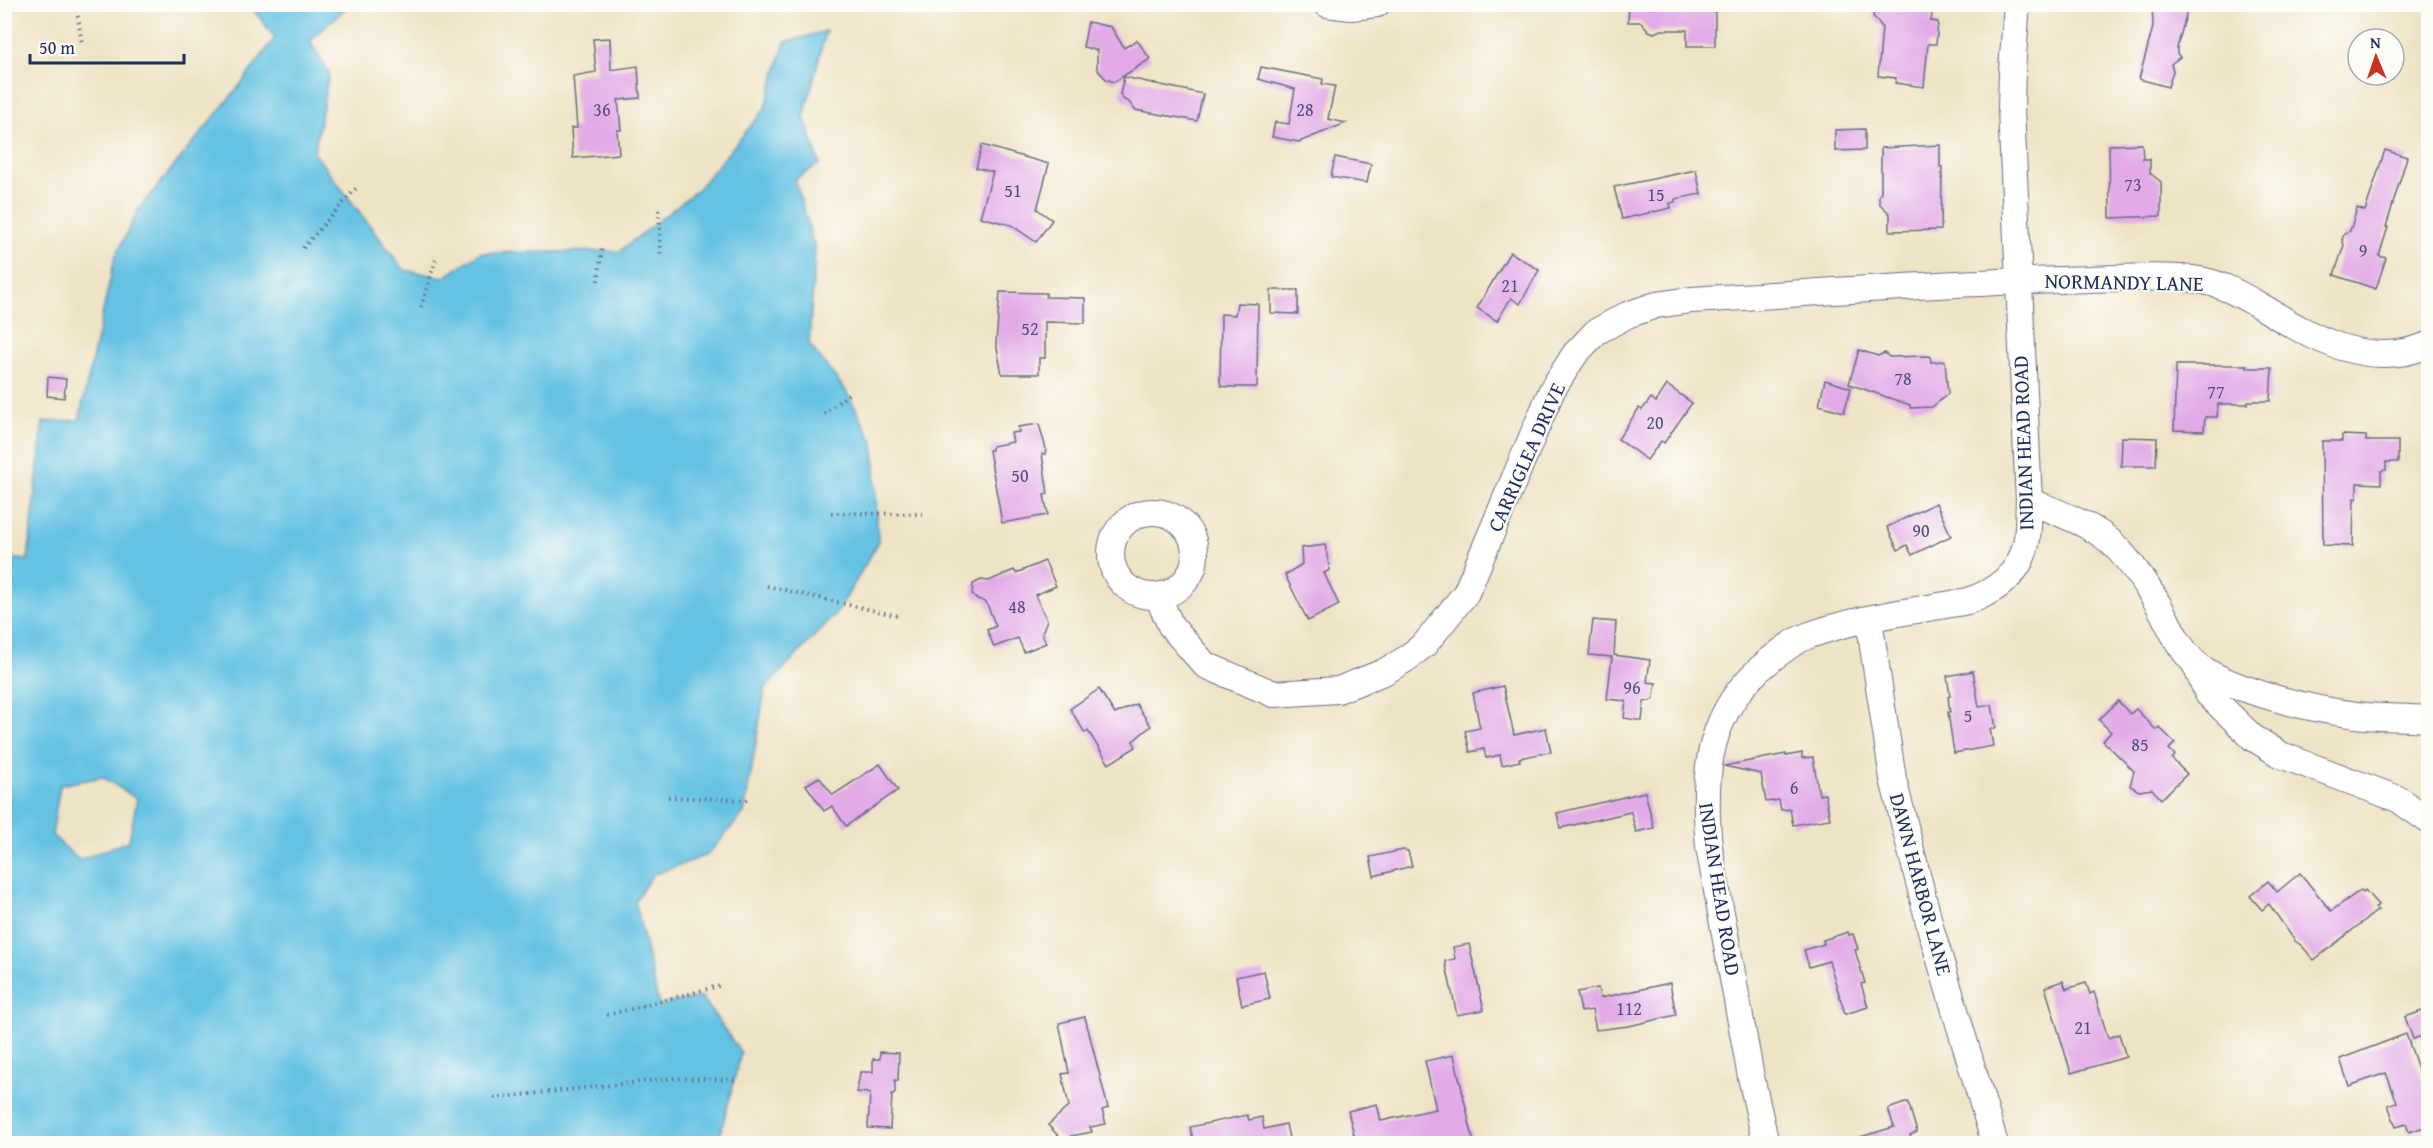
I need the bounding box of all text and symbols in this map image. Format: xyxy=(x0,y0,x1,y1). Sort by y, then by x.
scale bar xyxy=(30,27,184,65)
north arrow xyxy=(2346,27,2406,87)
text: N xyxy=(2370,30,2382,54)
text: 50 m xyxy=(39,34,75,61)
house number: 36 xyxy=(593,96,611,123)
house number: 28 xyxy=(1296,96,1314,123)
house number: 73 xyxy=(2124,171,2142,198)
house number: 51 xyxy=(1004,177,1022,204)
house number: 15 xyxy=(1647,181,1665,208)
house number: 9 xyxy=(2359,237,2367,264)
street label: NORMANDY LANE xyxy=(2044,265,2204,299)
house number: 21 xyxy=(1501,272,1519,299)
house number: 52 xyxy=(1021,315,1039,342)
street label: INDIAN HEAD ROAD xyxy=(2004,355,2042,531)
house number: 78 xyxy=(1894,365,1912,392)
street label: CARRIGLEA DRIVE xyxy=(1479,377,1573,537)
house number: 77 xyxy=(2207,378,2225,405)
house number: 20 xyxy=(1646,409,1664,436)
house number: 50 xyxy=(1011,462,1029,489)
house number: 90 xyxy=(1912,517,1930,544)
house number: 48 xyxy=(1008,593,1026,620)
house number: 96 xyxy=(1623,674,1641,701)
house number: 5 xyxy=(1964,702,1972,729)
house number: 85 xyxy=(2131,731,2149,758)
house number: 6 xyxy=(1790,774,1798,801)
street label: DAWN HARBOR LANE xyxy=(1882,790,1960,979)
street label: INDIAN HEAD ROAD xyxy=(1691,800,1749,978)
house number: 112 xyxy=(1616,995,1642,1022)
house number: 21 xyxy=(2074,1014,2092,1041)

